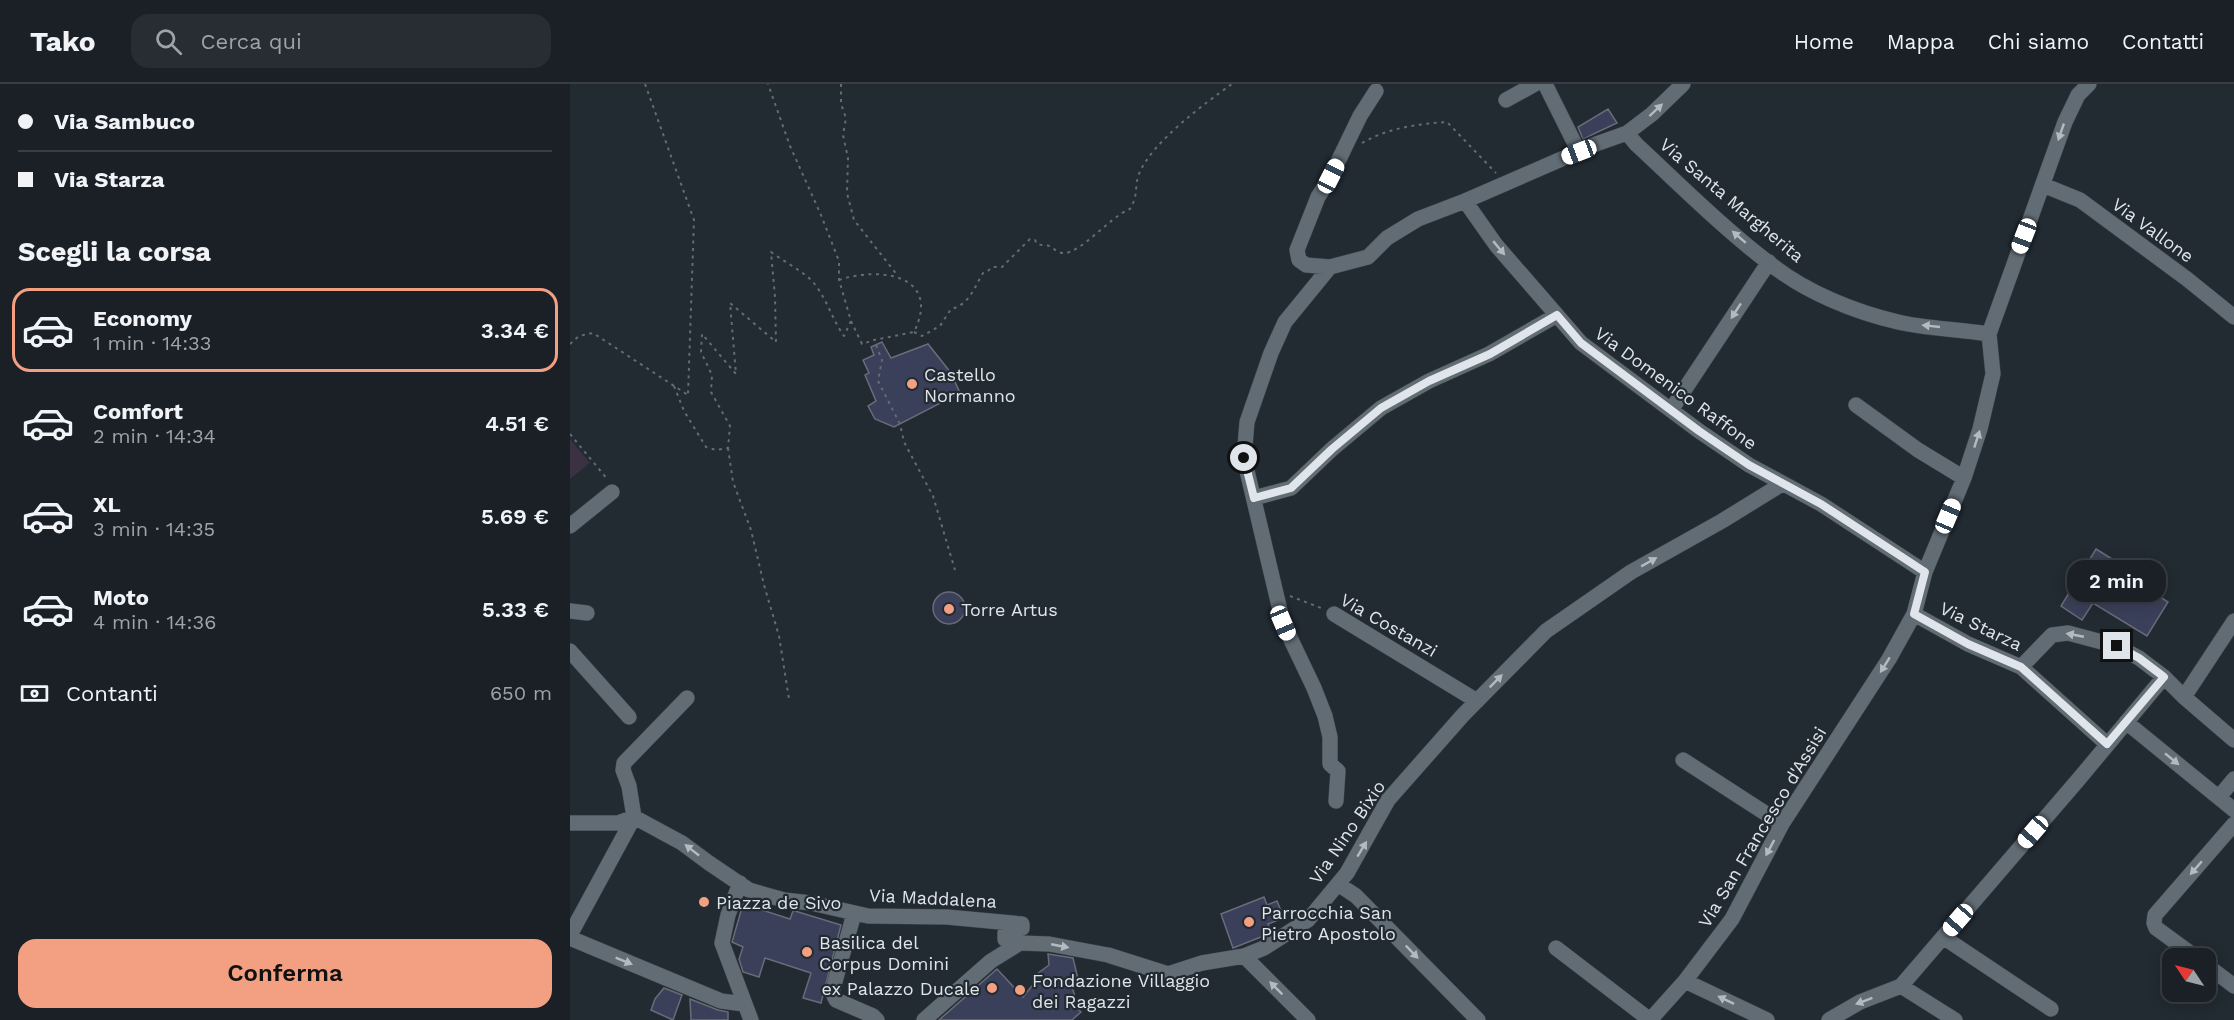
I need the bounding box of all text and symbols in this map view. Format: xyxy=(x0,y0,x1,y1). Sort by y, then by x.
search box xyxy=(131,14,551,68)
text: Tako xyxy=(30,25,95,58)
icon: search xyxy=(152,25,185,58)
text: Cerca qui xyxy=(200,29,302,54)
text: Home xyxy=(1794,29,1854,54)
text: Mappa xyxy=(1887,29,1955,54)
text: Chi siamo xyxy=(1988,29,2089,54)
text: Contatti xyxy=(2122,29,2204,54)
one-way arrow xyxy=(1649,103,1664,117)
text: Via Sambuco xyxy=(54,109,195,134)
one-way arrow xyxy=(2056,123,2065,141)
street label: Via Santa Margherita xyxy=(1656,134,1808,266)
car xyxy=(1559,137,1599,167)
car xyxy=(1315,156,1347,196)
text: Via Starza xyxy=(54,167,165,192)
street label: Via Vallone xyxy=(2108,193,2198,267)
car xyxy=(2009,216,2039,256)
one-way arrow xyxy=(1732,231,1747,244)
text: Scegli la corsa xyxy=(18,236,211,268)
one-way arrow xyxy=(1493,240,1506,256)
icon: car xyxy=(21,303,75,357)
one-way arrow xyxy=(1731,303,1742,320)
text: Economy xyxy=(93,306,192,331)
text: 3.34 € xyxy=(481,318,549,343)
one-way arrow xyxy=(1922,321,1941,331)
street label: Via Domenico Raffone xyxy=(1591,322,1761,454)
text: 1 min · 14:33 xyxy=(93,331,211,355)
place label: Castello Normanno xyxy=(924,364,1016,406)
marker: Castello Normanno xyxy=(905,377,919,391)
icon: car xyxy=(21,396,75,450)
text: Comfort xyxy=(93,399,183,424)
text: 4.51 € xyxy=(485,411,549,436)
text: 2 min · 14:34 xyxy=(93,424,216,448)
one-way arrow xyxy=(1972,430,1982,448)
route start xyxy=(1230,444,1257,471)
icon: car xyxy=(21,489,75,543)
text: XL xyxy=(93,492,121,517)
car xyxy=(1933,496,1963,536)
text: 5.69 € xyxy=(481,504,549,529)
text: 3 min · 14:35 xyxy=(93,517,215,541)
one-way arrow xyxy=(1641,557,1658,567)
callout: 2 min xyxy=(2068,559,2166,601)
text: 2 min xyxy=(2089,569,2144,593)
icon: car xyxy=(21,582,75,636)
text: Moto xyxy=(93,585,149,610)
street label: Via Costanzi xyxy=(1337,589,1441,661)
text: 5.33 € xyxy=(482,597,549,622)
street label: Via Starza xyxy=(1936,597,2026,655)
place label: Torre Artus xyxy=(961,599,1058,620)
marker: Torre Artus xyxy=(942,602,956,616)
car xyxy=(1268,603,1298,643)
text: 4 min · 14:36 xyxy=(93,610,216,634)
one-way arrow xyxy=(2065,630,2084,639)
route end xyxy=(2103,632,2130,659)
one-way arrow xyxy=(1880,657,1891,673)
one-way arrow xyxy=(1489,675,1503,689)
icon: cash xyxy=(18,677,51,710)
text: Contanti xyxy=(66,681,158,706)
text: 650 m xyxy=(490,681,552,705)
street label: Via San Francesco d'Assisi xyxy=(1694,723,1830,931)
one-way arrow xyxy=(2164,752,2180,765)
street label: Via Nino Bixio xyxy=(1305,776,1389,888)
car xyxy=(2014,813,2052,851)
one-way arrow xyxy=(1765,839,1775,856)
one-way arrow xyxy=(1356,841,1367,857)
one-way arrow xyxy=(684,844,700,856)
one-way arrow xyxy=(2189,860,2202,876)
street label: Via Maddalena xyxy=(869,884,997,912)
place label: Piazza de Sivo xyxy=(716,892,841,913)
marker: Piazza de Sivo xyxy=(697,895,711,909)
car xyxy=(1939,901,1977,939)
place label: Parrocchia San Pietro Apostolo xyxy=(1261,902,1396,944)
marker: Parrocchia San Pietro Apostolo xyxy=(1242,915,1256,929)
place label: Basilica del Corpus Domini xyxy=(819,932,949,974)
button: Conferma xyxy=(18,939,552,1008)
one-way arrow xyxy=(1051,942,1070,951)
one-way arrow xyxy=(1405,944,1419,959)
marker: Basilica del Corpus Domini xyxy=(800,945,814,959)
north arrow xyxy=(2162,948,2216,1002)
map controls xyxy=(2162,948,2216,1002)
one-way arrow xyxy=(615,956,633,966)
place label: Fondazione Villaggio dei Ragazzi xyxy=(1032,970,1210,1012)
place label: ex Palazzo Ducale xyxy=(821,978,980,999)
marker: ex Palazzo Ducale xyxy=(985,981,999,995)
one-way arrow xyxy=(1269,981,1283,995)
marker: Fondazione Villaggio dei Ragazzi xyxy=(1013,983,1027,997)
one-way arrow xyxy=(1718,996,1735,1005)
one-way arrow xyxy=(1855,997,1873,1006)

